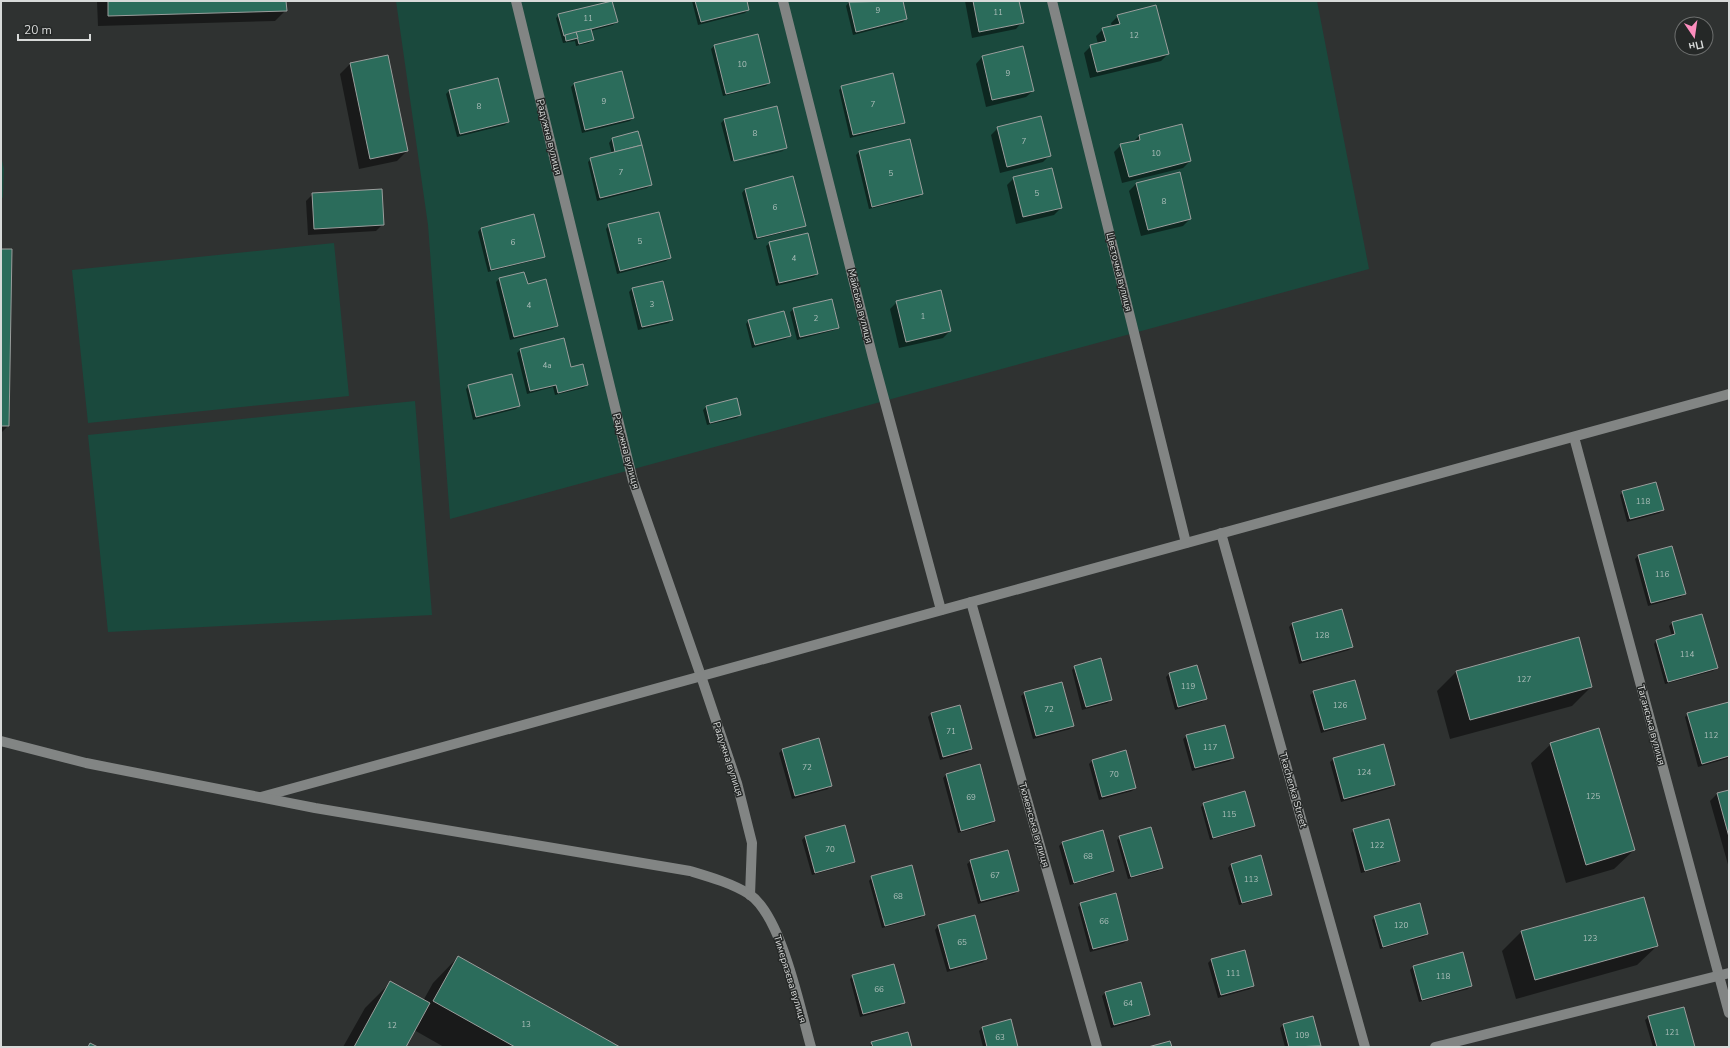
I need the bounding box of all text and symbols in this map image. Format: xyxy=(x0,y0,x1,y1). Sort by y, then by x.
house number: 9 xyxy=(876,5,881,16)
house number: 11 xyxy=(993,7,1003,18)
house number: 11 xyxy=(583,13,593,24)
scale bar xyxy=(18,16,90,42)
north arrow xyxy=(1674,16,1714,56)
text: 20 m xyxy=(24,22,52,38)
house number: 12 xyxy=(1129,30,1139,41)
text: Пн xyxy=(1687,36,1705,54)
house number: 10 xyxy=(737,59,747,70)
house number: 9 xyxy=(1006,68,1011,79)
house number: 9 xyxy=(602,96,607,107)
street label: Радужна вулиця xyxy=(533,98,565,176)
house number: 7 xyxy=(871,99,876,110)
house number: 8 xyxy=(477,101,482,112)
house number: 8 xyxy=(753,128,758,139)
house number: 7 xyxy=(1022,136,1027,147)
house number: 10 xyxy=(1151,148,1161,159)
house number: 7 xyxy=(619,167,624,178)
house number: 5 xyxy=(889,168,894,179)
house number: 5 xyxy=(1035,188,1040,199)
house number: 8 xyxy=(1162,196,1167,207)
house number: 6 xyxy=(773,202,778,213)
street label: Цвєточна вулиця xyxy=(1102,231,1136,313)
house number: 5 xyxy=(638,236,643,247)
house number: 6 xyxy=(511,237,516,248)
house number: 4 xyxy=(792,253,797,264)
street label: Майська вулиця xyxy=(844,267,876,345)
house number: 3 xyxy=(650,299,655,310)
house number: 4 xyxy=(527,300,532,311)
house number: 1 xyxy=(921,311,926,322)
house number: 2 xyxy=(814,313,819,324)
house number: 4а xyxy=(542,360,552,371)
street label: Радужна вулиця xyxy=(609,412,643,490)
house number: 118 xyxy=(1636,496,1650,507)
house number: 116 xyxy=(1655,569,1669,580)
house number: 128 xyxy=(1315,630,1329,641)
house number: 114 xyxy=(1680,649,1694,660)
house number: 127 xyxy=(1517,674,1531,685)
house number: 119 xyxy=(1181,681,1195,692)
street label: Таганська вулиця xyxy=(1634,683,1668,767)
house number: 126 xyxy=(1333,700,1347,711)
house number: 72 xyxy=(1044,704,1054,715)
street label: Радужна вулиця xyxy=(709,720,747,798)
house number: 71 xyxy=(946,726,956,737)
house number: 112 xyxy=(1704,730,1718,741)
house number: 117 xyxy=(1203,742,1217,753)
street label: Tkachenka Street xyxy=(1276,751,1311,830)
house number: 72 xyxy=(802,762,812,773)
house number: 124 xyxy=(1357,767,1371,778)
house number: 70 xyxy=(1109,769,1119,780)
street label: Тюменська вулиця xyxy=(1015,781,1053,869)
house number: 125 xyxy=(1586,791,1600,802)
house number: 69 xyxy=(966,792,976,803)
house number: 115 xyxy=(1222,809,1236,820)
house number: 122 xyxy=(1370,840,1384,851)
house number: 70 xyxy=(825,844,835,855)
house number: 68 xyxy=(1083,851,1093,862)
house number: 67 xyxy=(990,870,1000,881)
house number: 113 xyxy=(1244,874,1258,885)
house number: 68 xyxy=(893,891,903,902)
house number: 66 xyxy=(1099,916,1109,927)
house number: 120 xyxy=(1394,920,1408,931)
street label: Тимерязєва вулиця xyxy=(770,933,810,1025)
house number: 123 xyxy=(1583,933,1597,944)
house number: 65 xyxy=(957,937,967,948)
house number: 111 xyxy=(1226,968,1240,979)
house number: 118 xyxy=(1436,971,1450,982)
house number: 66 xyxy=(874,984,884,995)
house number: 64 xyxy=(1123,998,1133,1009)
house number: 13 xyxy=(521,1019,531,1030)
house number: 12 xyxy=(387,1020,397,1031)
house number: 121 xyxy=(1665,1027,1679,1038)
house number: 109 xyxy=(1295,1030,1309,1041)
house number: 63 xyxy=(995,1032,1005,1043)

